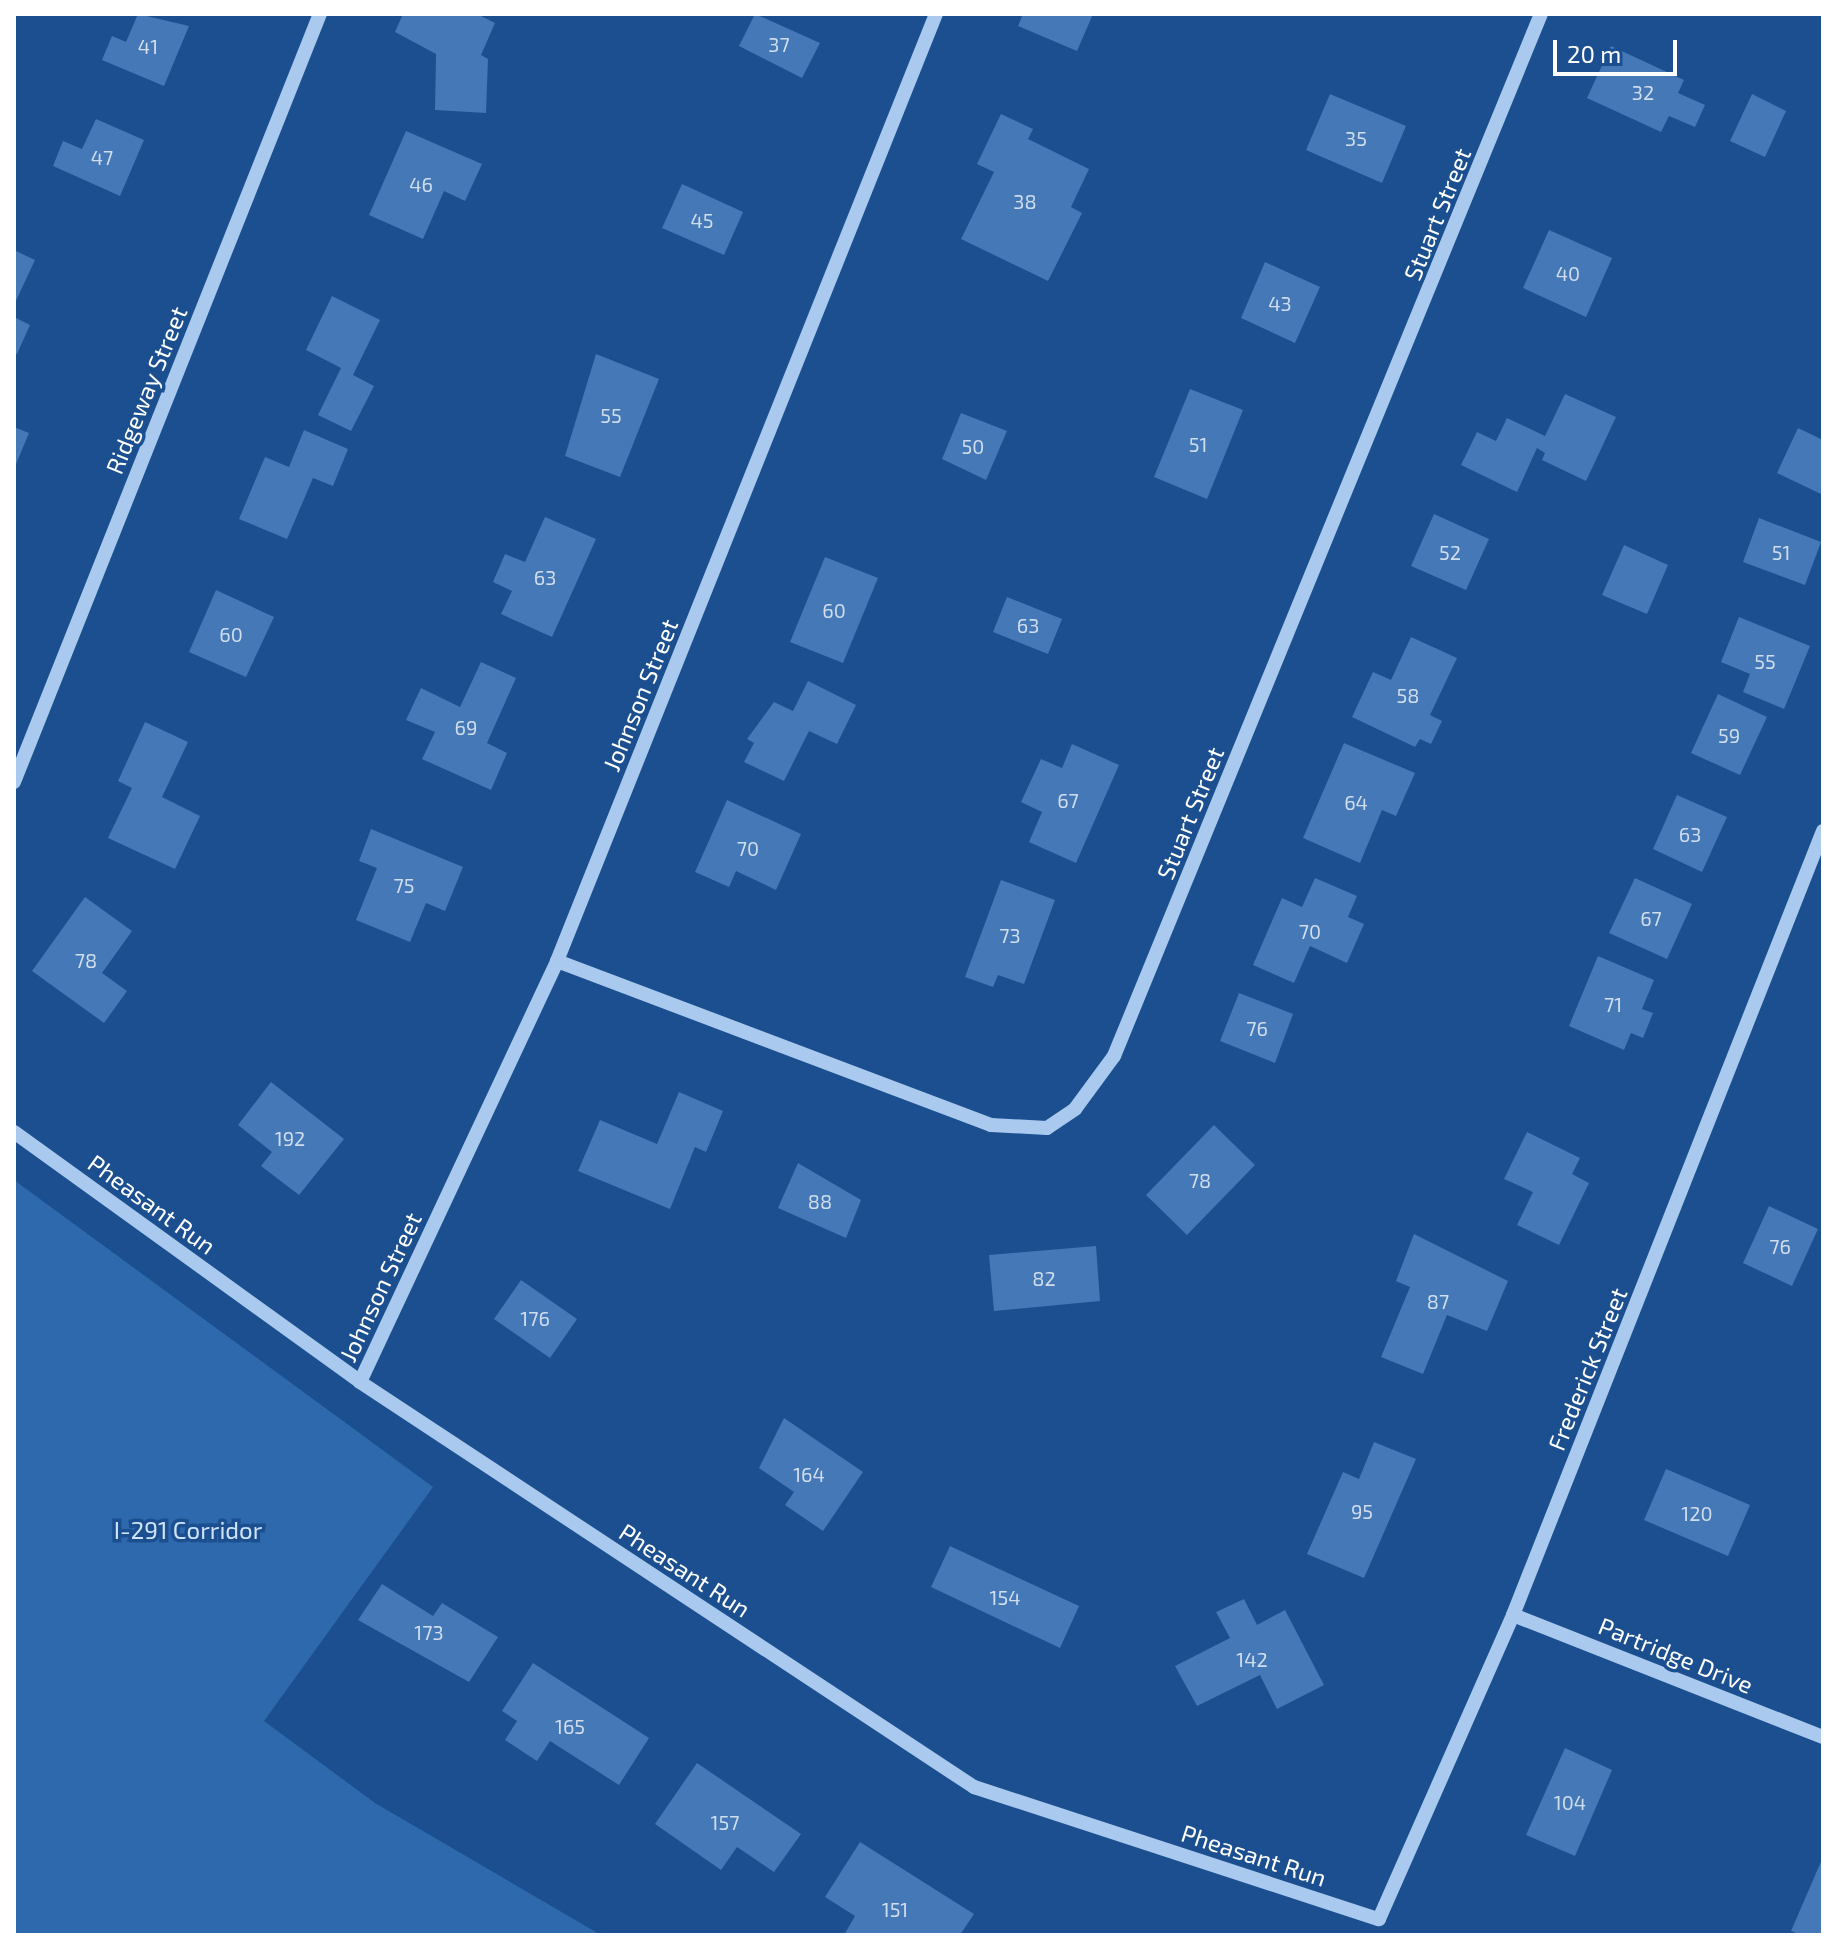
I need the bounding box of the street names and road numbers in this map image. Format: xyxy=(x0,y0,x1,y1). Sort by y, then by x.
street label: Stuart Street xyxy=(1397,144,1477,284)
street label: Ridgeway Street xyxy=(99,302,193,478)
street label: Johnson Street xyxy=(596,615,684,775)
street label: Stuart Street xyxy=(1150,743,1230,883)
street label: Pheasant Run xyxy=(83,1148,221,1260)
street label: Johnson Street xyxy=(333,1208,427,1366)
street label: Frederick Street xyxy=(1541,1283,1633,1455)
street label: Pheasant Run xyxy=(614,1517,756,1623)
street label: Partridge Drive xyxy=(1595,1611,1757,1699)
street label: Pheasant Run xyxy=(1178,1818,1330,1892)

